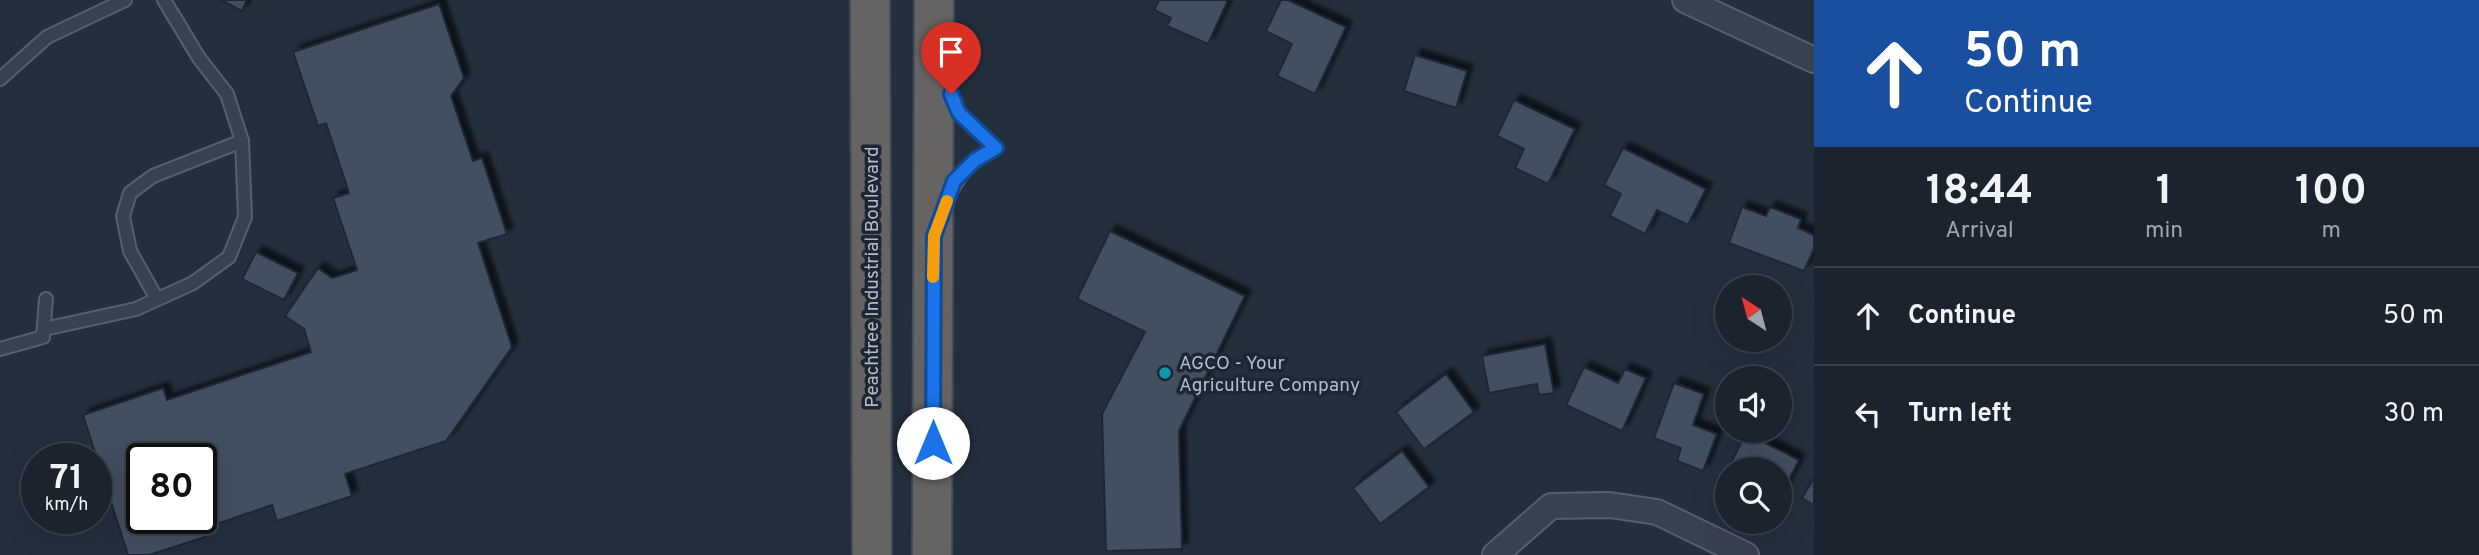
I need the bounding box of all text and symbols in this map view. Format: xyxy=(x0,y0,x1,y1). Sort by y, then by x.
pin xyxy=(921,22,981,94)
text: 50 m xyxy=(1964,23,2081,85)
icon: ahead xyxy=(1849,28,1940,119)
icon: arrive xyxy=(932,33,970,71)
text: Continue xyxy=(1964,84,2093,124)
street label: Peachtree Industrial Boulevard xyxy=(861,146,885,408)
text: 18:44 xyxy=(1926,166,2033,219)
text: 1 xyxy=(2156,166,2173,219)
text: 100 xyxy=(2295,166,2367,219)
text: Arrival xyxy=(1945,217,2014,246)
text: min xyxy=(2145,217,2183,246)
text: m xyxy=(2321,217,2341,246)
north arrow xyxy=(1715,275,1792,352)
map controls xyxy=(1715,275,1792,534)
icon: ahead xyxy=(1849,297,1887,335)
text: Continue xyxy=(1908,300,2016,333)
text: 50 m xyxy=(2383,300,2444,333)
place label: AGCO - Your Agriculture Company xyxy=(1179,352,1360,398)
marker: AGCO - Your Agriculture Company xyxy=(1157,365,1173,381)
button: sound xyxy=(1715,366,1792,443)
icon: left xyxy=(1849,395,1887,433)
text: Turn left xyxy=(1908,398,2012,431)
text: 30 m xyxy=(2384,398,2444,431)
position arrow xyxy=(896,406,970,480)
speed limit sign: 80 xyxy=(126,443,217,534)
text: 71 xyxy=(50,457,83,501)
button: search xyxy=(1715,457,1792,534)
text: km/h xyxy=(45,494,88,517)

